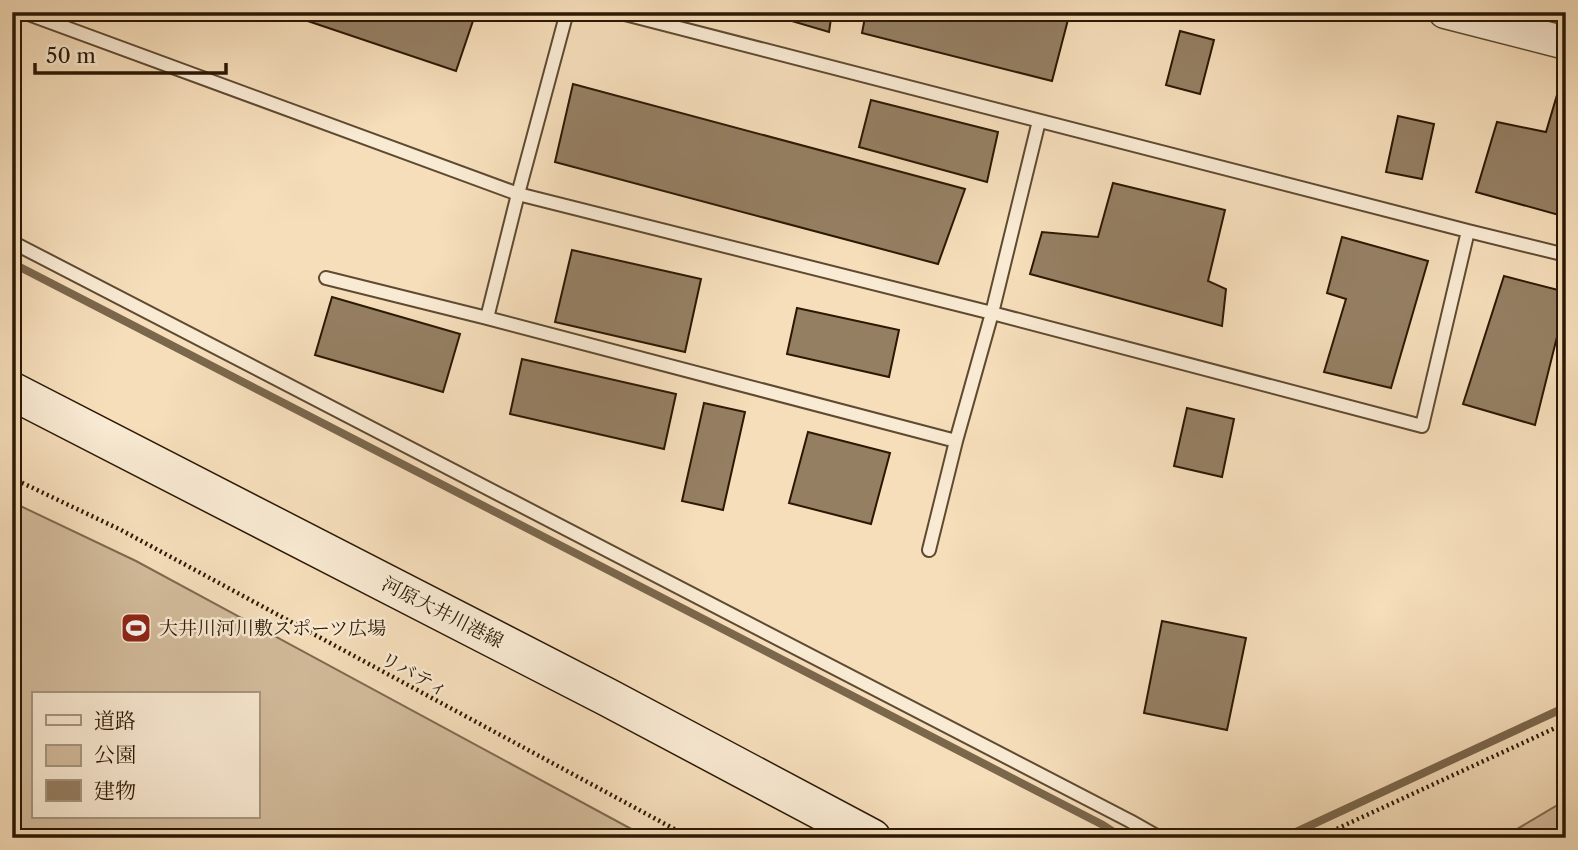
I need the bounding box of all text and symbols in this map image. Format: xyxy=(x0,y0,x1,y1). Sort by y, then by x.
scale bar xyxy=(35,32,226,76)
text: 50 m xyxy=(46,43,96,68)
street label: 河原大井川港線 xyxy=(378,572,507,653)
sports icon: 大井川河川敷スポーツ広場 xyxy=(119,611,153,645)
place label: 大井川河川敷スポーツ広場 xyxy=(159,617,386,640)
street label: リバティ xyxy=(377,647,453,702)
legend xyxy=(32,692,259,818)
text: 道路 xyxy=(94,708,136,733)
text: 公園 xyxy=(94,742,136,767)
text: 建物 xyxy=(94,778,136,803)

